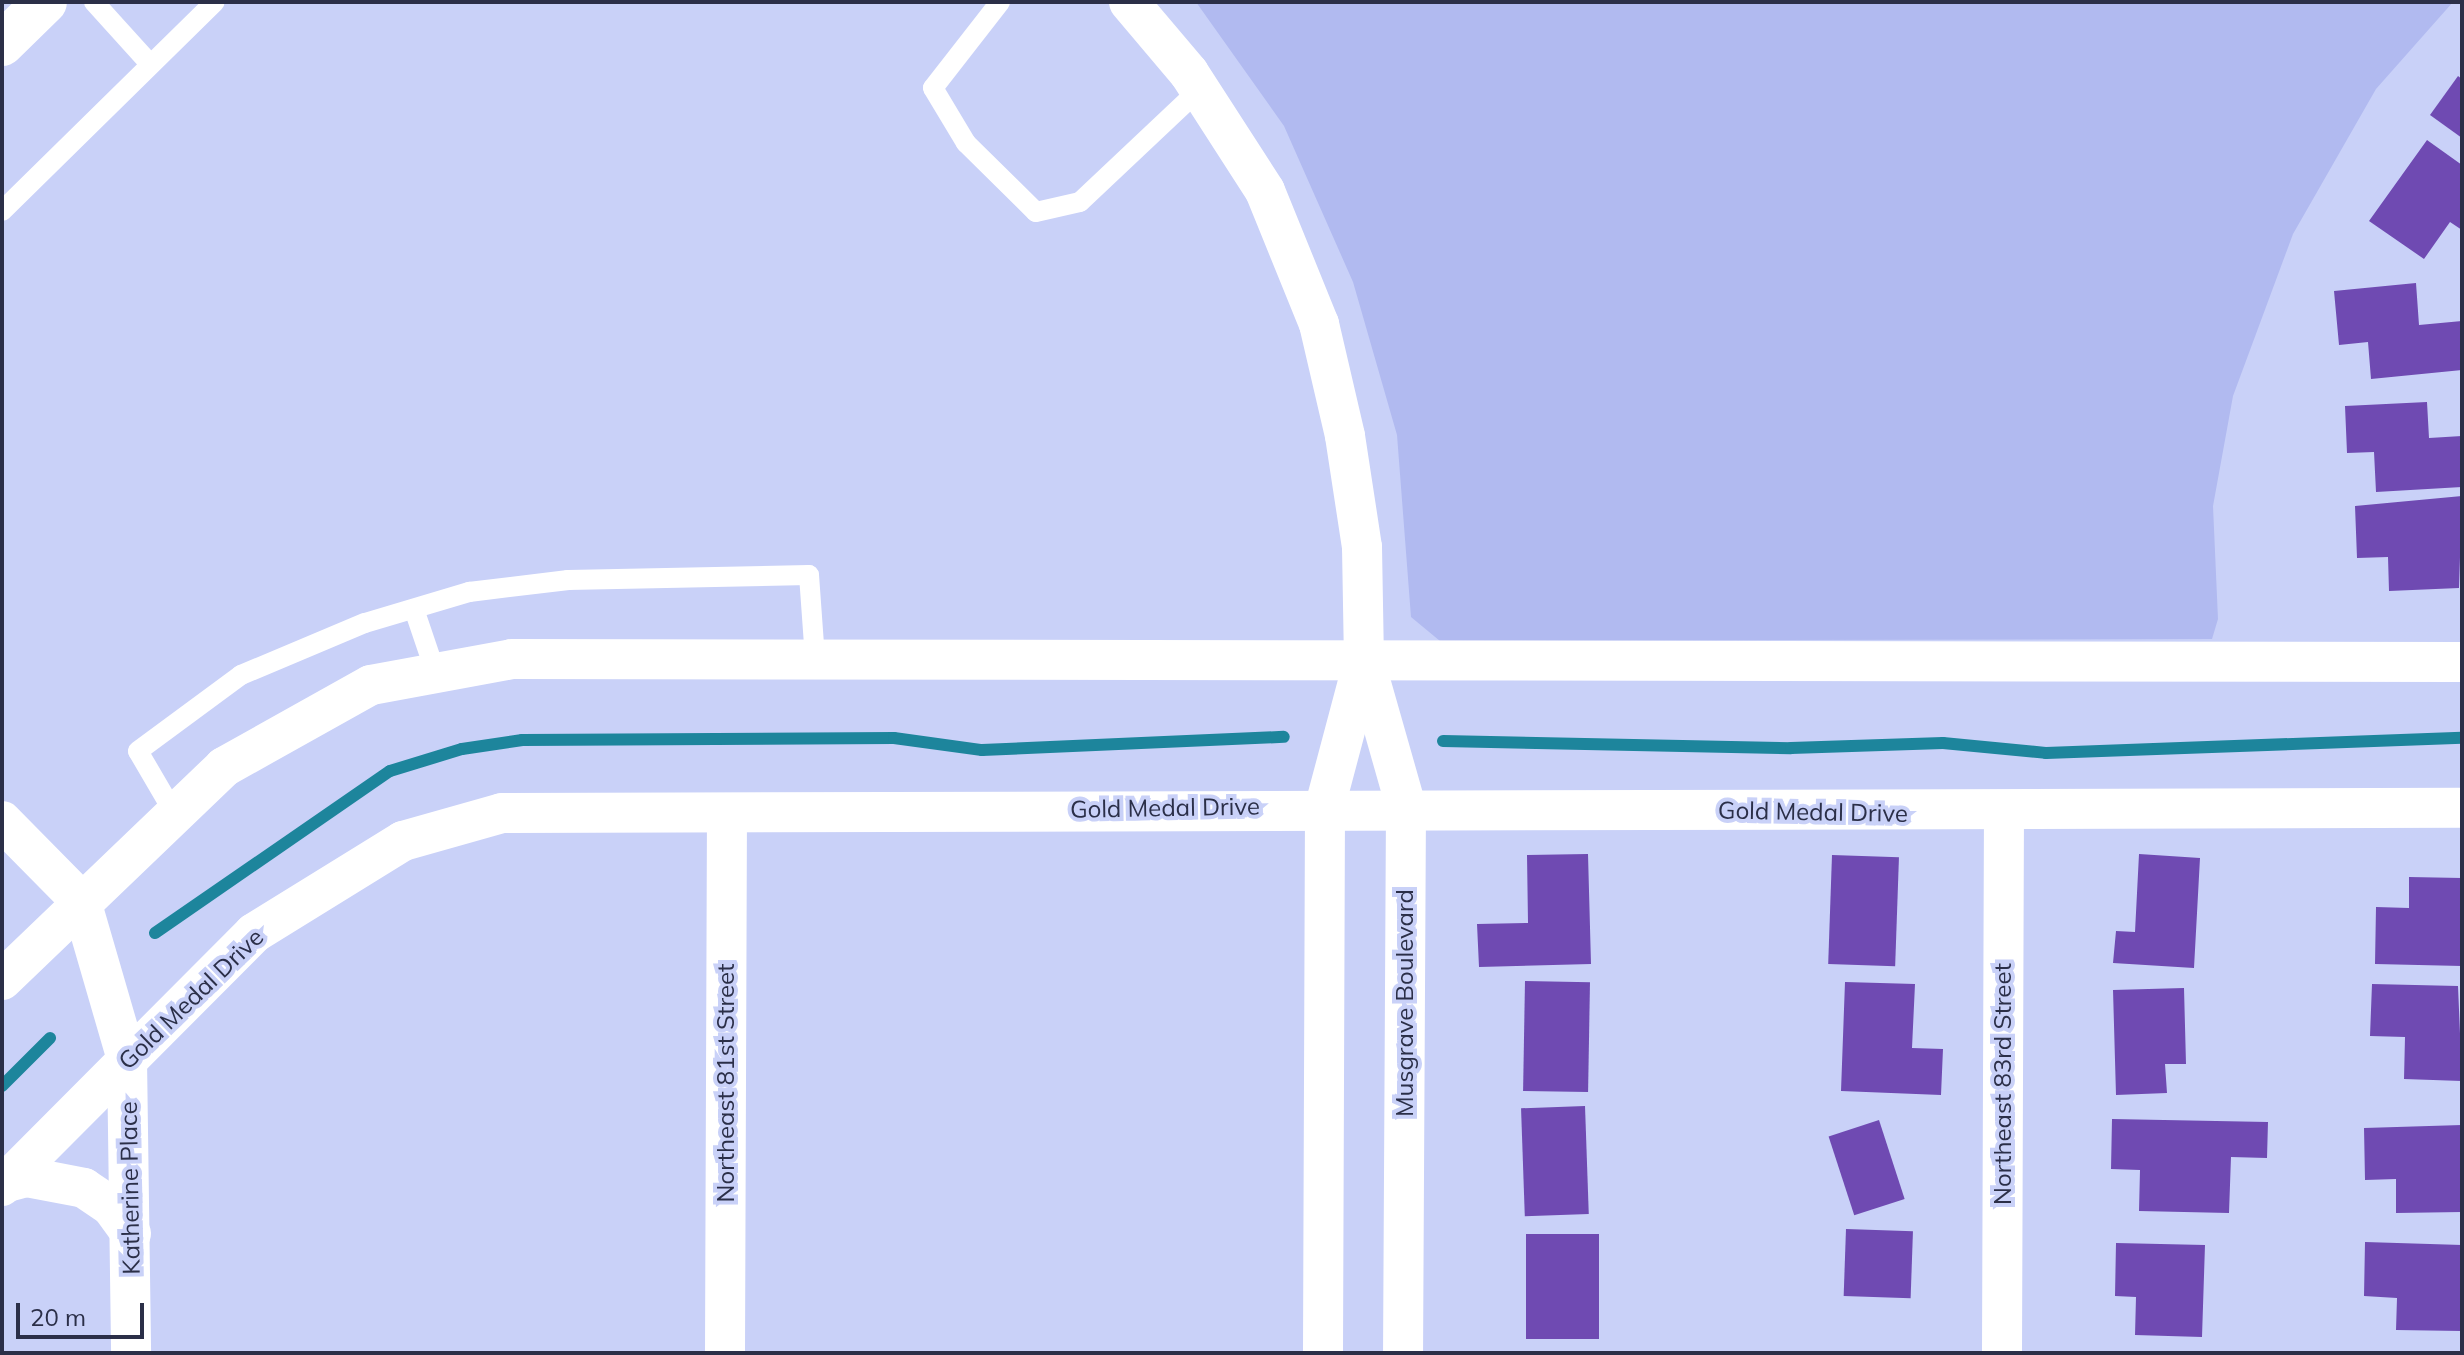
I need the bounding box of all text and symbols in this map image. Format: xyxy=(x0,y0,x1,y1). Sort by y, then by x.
street label: Gold Medal Drive xyxy=(1070,792,1260,824)
street label: Gold Medal Drive xyxy=(1718,796,1908,828)
street label: Musgrave Boulevard xyxy=(1391,889,1419,1117)
street label: Gold Medal Drive xyxy=(113,923,269,1075)
street label: Northeast 83rd Street xyxy=(1989,963,2017,1205)
street label: Northeast 81st Street xyxy=(712,964,740,1202)
street label: Katherine Place xyxy=(114,1101,146,1275)
scale bar xyxy=(20,1287,148,1337)
text: 20 m xyxy=(30,1302,86,1332)

